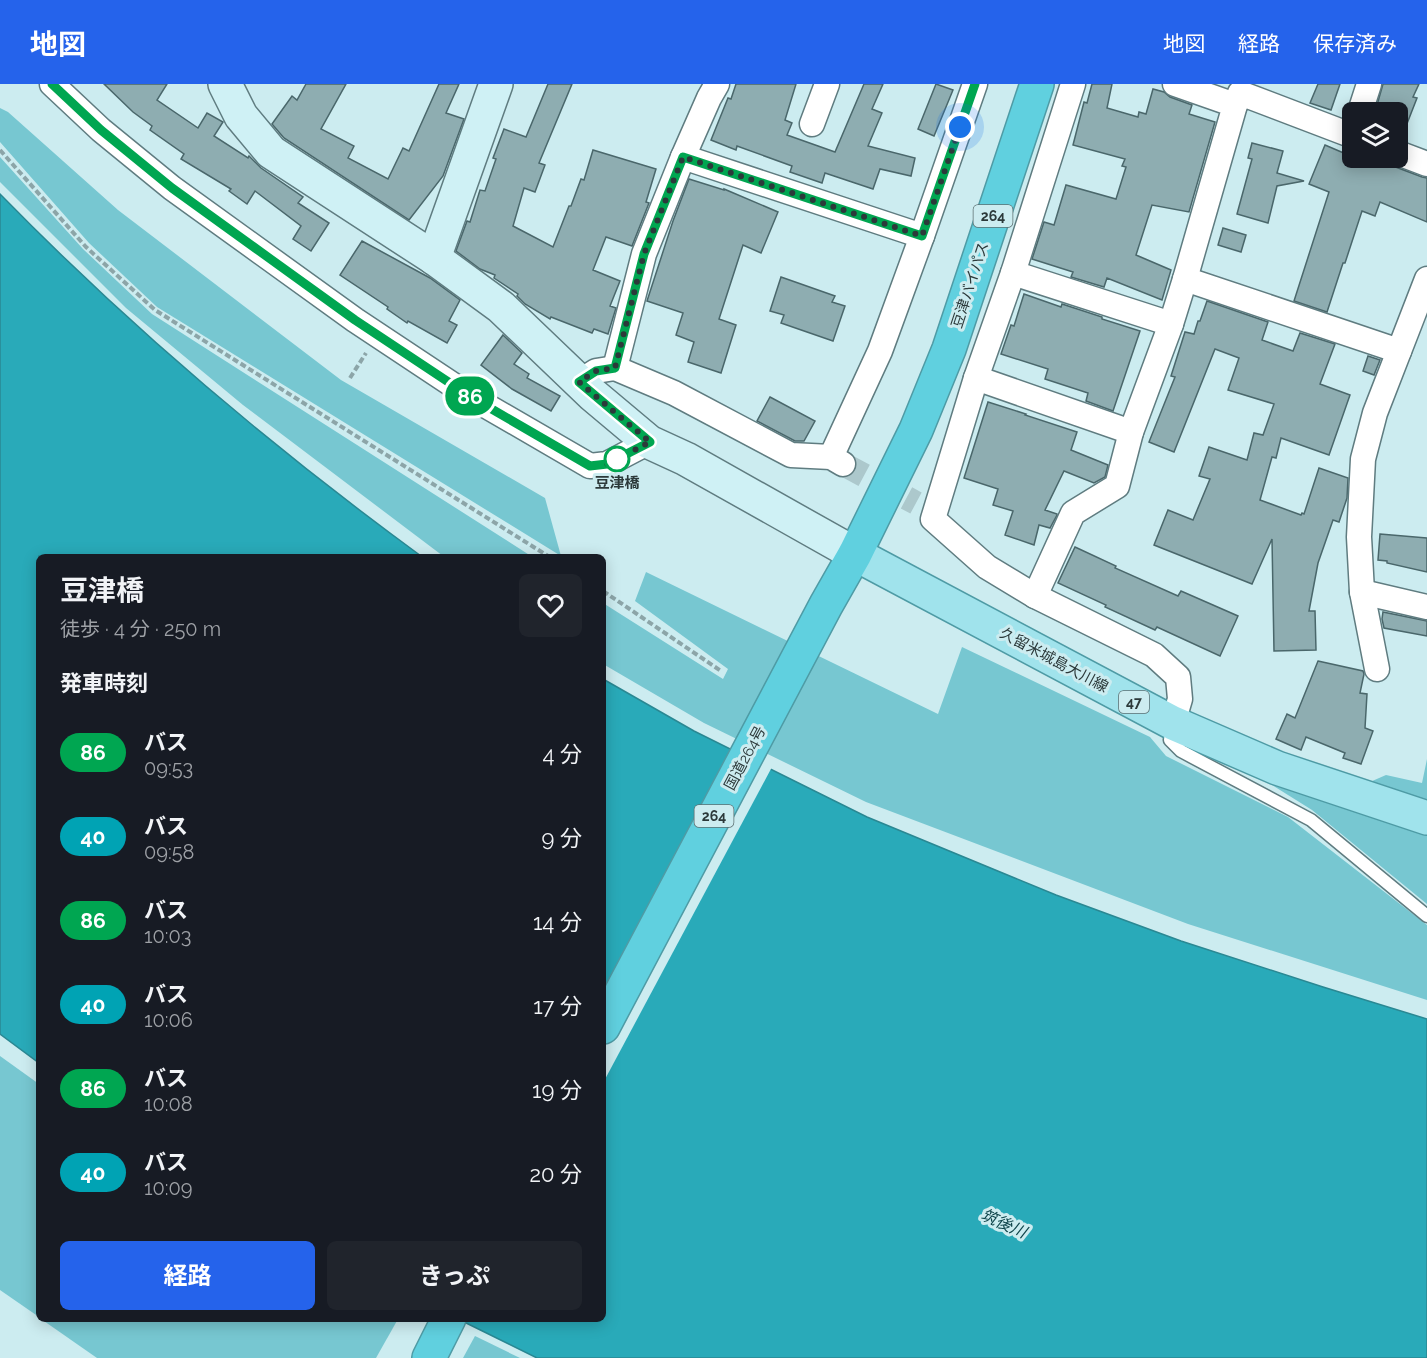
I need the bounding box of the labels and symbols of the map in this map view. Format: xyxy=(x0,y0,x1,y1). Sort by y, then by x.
your location xyxy=(945,112,975,142)
road number: 264 xyxy=(974,205,1012,227)
street label: 豆津バイパス xyxy=(948,240,992,330)
line badge: 86 xyxy=(443,376,497,416)
marker: 豆津橋 xyxy=(604,446,630,472)
place label: 豆津橋 xyxy=(594,474,640,492)
street label: 久留米城島大川線 xyxy=(997,624,1111,696)
road number: 47 xyxy=(1119,691,1149,713)
street label: 国道264号 xyxy=(721,723,769,793)
road number: 264 xyxy=(694,805,734,827)
water label: 筑後川 xyxy=(978,1205,1031,1243)

